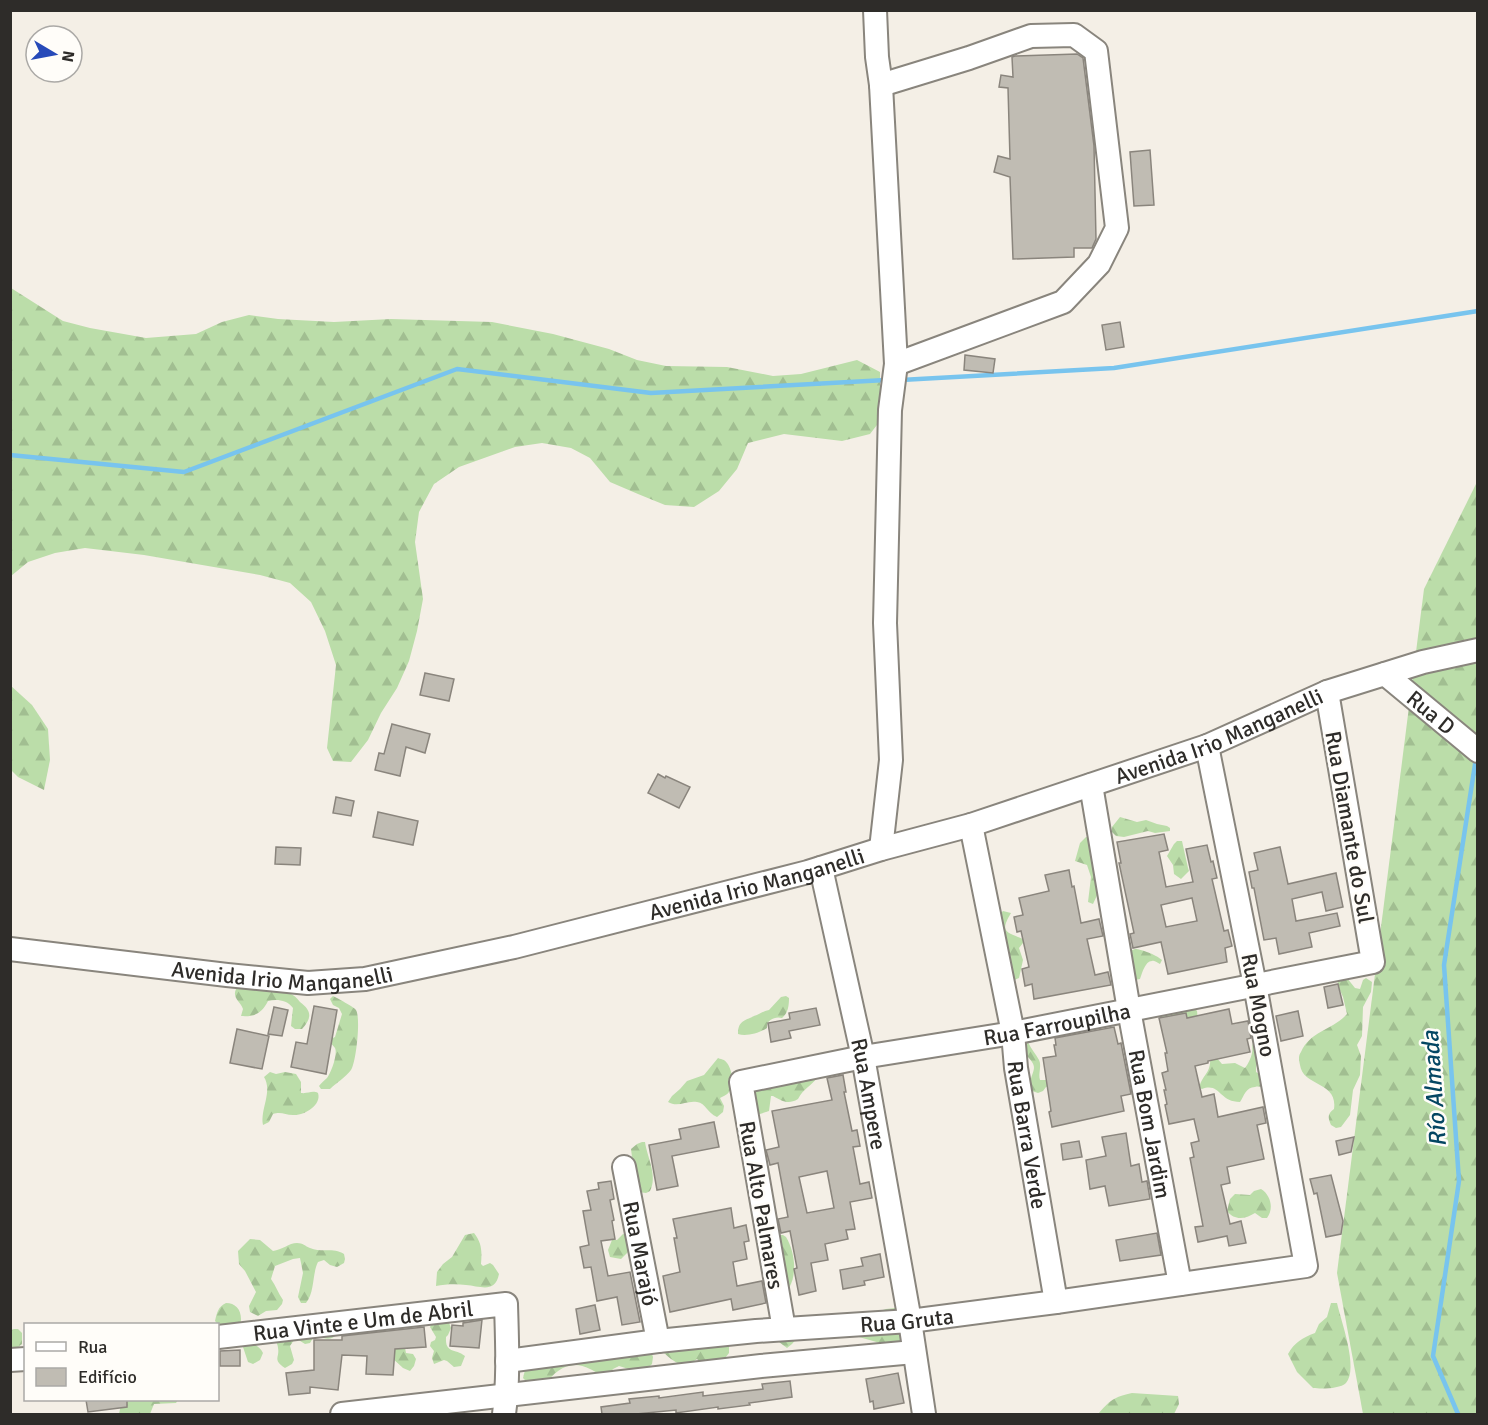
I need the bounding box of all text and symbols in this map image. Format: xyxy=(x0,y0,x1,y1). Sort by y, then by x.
north arrow xyxy=(24,24,84,84)
text: N xyxy=(57,49,79,64)
street label: Avenida Irio Manganelli xyxy=(1111,683,1327,790)
street label: Rua D xyxy=(1401,685,1461,741)
street label: Rua Diamante do Sul xyxy=(1319,729,1380,925)
street label: Avenida Irio Manganelli xyxy=(646,842,868,926)
street label: Rua Mogno xyxy=(1235,951,1282,1059)
street label: Avenida Irio Manganelli xyxy=(170,955,395,997)
street label: Rua Farroupilha xyxy=(982,997,1133,1052)
water label: Río Almada xyxy=(1415,1029,1453,1148)
street label: Rua Ampere xyxy=(845,1035,892,1152)
street label: Rua Bom Jardim xyxy=(1123,1047,1177,1201)
street label: Rua Barra Verde xyxy=(1001,1059,1053,1211)
street label: Rua Alto Palmares xyxy=(733,1119,790,1291)
street label: Rua Marajó xyxy=(617,1199,664,1308)
street label: Rua Vinte e Um de Abril xyxy=(252,1295,475,1347)
street label: Rua Gruta xyxy=(859,1302,955,1338)
legend xyxy=(24,1323,219,1401)
text: Rua xyxy=(78,1336,107,1358)
text: Edifício xyxy=(78,1366,137,1388)

